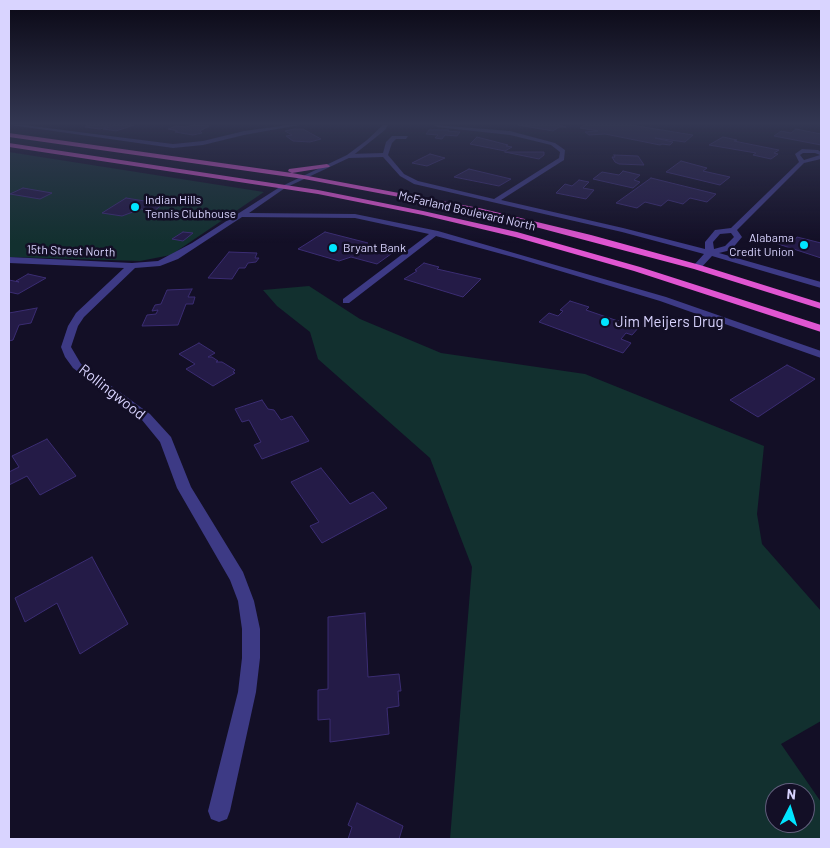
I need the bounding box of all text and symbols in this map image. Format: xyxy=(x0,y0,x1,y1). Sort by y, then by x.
street label: McFarland Boulevard North xyxy=(397,188,537,234)
place label: Indian Hills Tennis Clubhouse xyxy=(145,193,236,221)
marker: Indian Hills Tennis Clubhouse xyxy=(129,201,141,213)
place label: Alabama Credit Union xyxy=(729,231,794,259)
marker: Alabama Credit Union xyxy=(798,239,810,251)
place label: Bryant Bank xyxy=(343,241,406,255)
street label: 15th Street North xyxy=(26,242,116,260)
marker: Bryant Bank xyxy=(327,242,339,254)
place label: Jim Meijers Drug xyxy=(615,313,724,331)
marker: Jim Meijers Drug xyxy=(599,316,611,328)
street label: Rollingwood xyxy=(75,361,149,423)
north arrow xyxy=(765,783,815,833)
text: N xyxy=(786,785,797,802)

